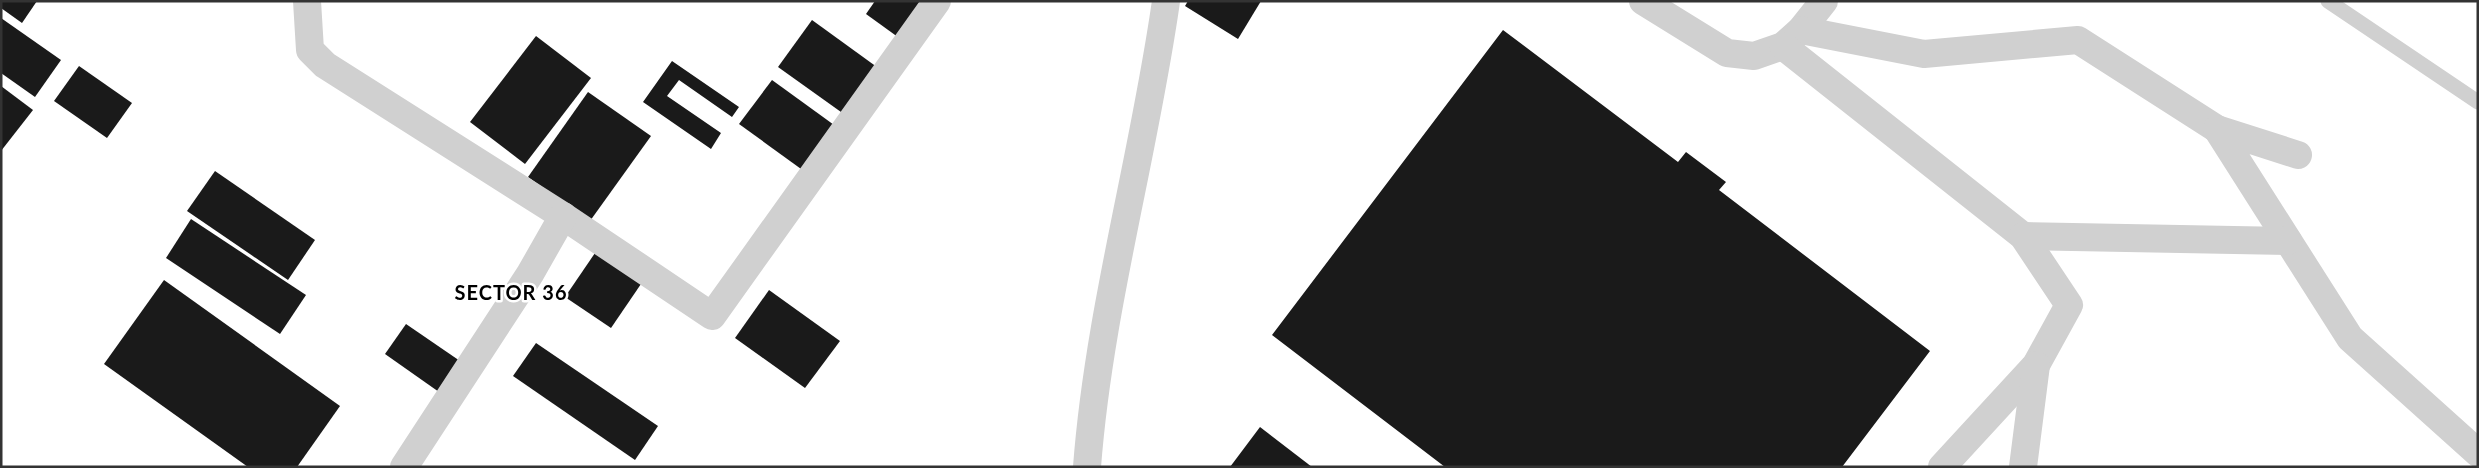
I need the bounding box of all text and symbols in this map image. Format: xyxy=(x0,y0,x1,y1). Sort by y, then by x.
district label: SECTOR 36 xyxy=(455,280,568,304)

